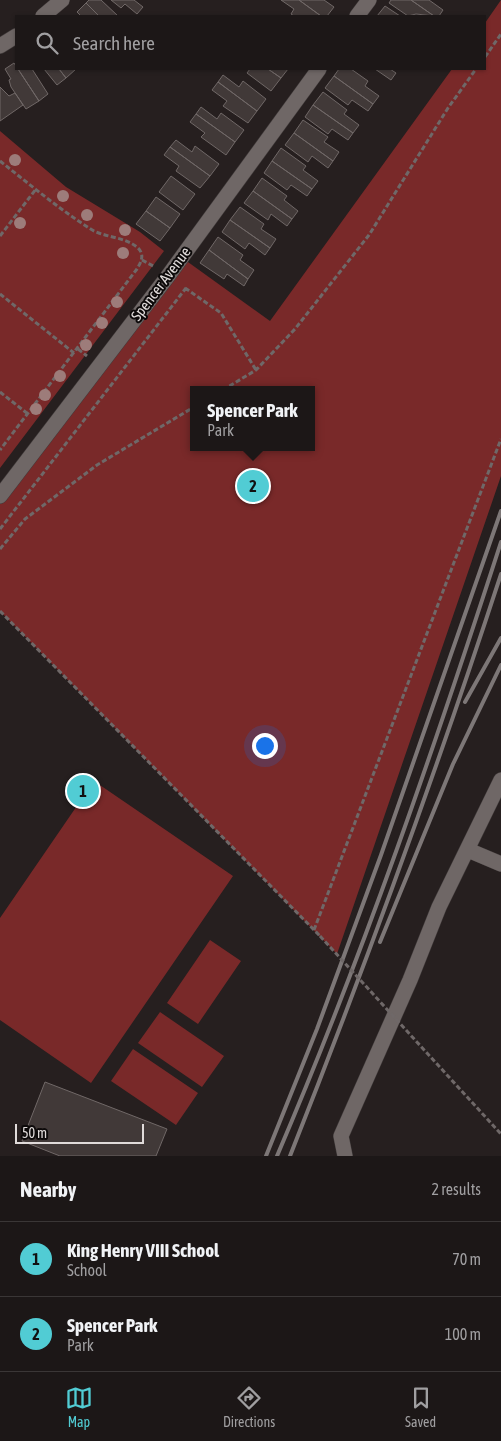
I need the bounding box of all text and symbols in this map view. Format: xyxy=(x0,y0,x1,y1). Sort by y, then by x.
search box xyxy=(15,15,486,70)
icon: search xyxy=(33,29,61,57)
text: Search here xyxy=(73,32,155,54)
street label: Spencer Avenue xyxy=(127,243,194,324)
popup xyxy=(190,386,315,451)
text: Spencer Park xyxy=(207,399,298,421)
text: Park xyxy=(207,421,234,439)
pin: 2 xyxy=(237,467,269,505)
your location xyxy=(252,733,278,759)
pin: 1 xyxy=(67,772,99,810)
scale bar xyxy=(15,1121,144,1144)
text: 50 m xyxy=(22,1125,47,1141)
text: Nearby xyxy=(20,1177,76,1201)
text: 2 results xyxy=(431,1180,481,1198)
text: King Henry VIII School xyxy=(67,1239,219,1261)
text: 1 xyxy=(32,1250,40,1268)
text: 70 m xyxy=(452,1250,481,1268)
text: School xyxy=(67,1261,107,1279)
text: Spencer Park xyxy=(67,1314,157,1336)
text: 2 xyxy=(32,1325,40,1343)
text: 100 m xyxy=(445,1325,481,1343)
text: Park xyxy=(67,1336,94,1354)
tab: Map xyxy=(65,1384,93,1430)
tab: Directions xyxy=(223,1384,275,1430)
tab: Saved xyxy=(405,1384,436,1430)

